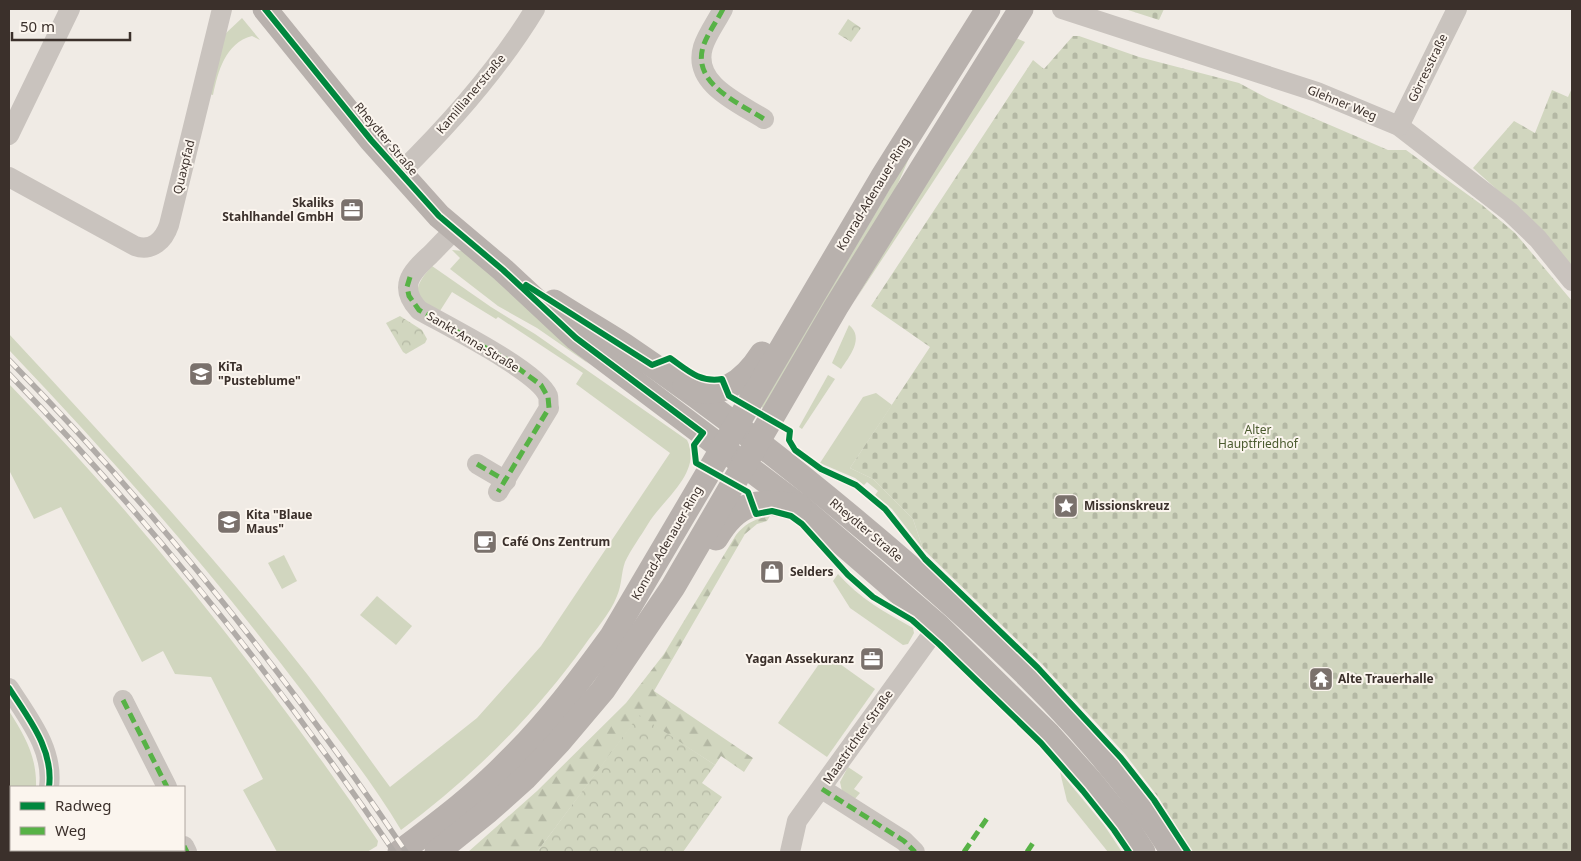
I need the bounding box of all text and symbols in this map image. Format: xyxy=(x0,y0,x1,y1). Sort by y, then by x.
scale bar xyxy=(12,10,130,42)
text: 50 m xyxy=(20,16,55,36)
street label: Görresstraße xyxy=(1404,31,1452,105)
street label: Kamillianerstraße xyxy=(432,50,509,137)
street label: Glehner Weg xyxy=(1305,81,1379,124)
street label: Rheydter Straße xyxy=(351,98,422,179)
street label: Konrad-Adenauer-Ring xyxy=(832,134,913,253)
street label: Quaxpfad xyxy=(169,138,198,196)
place label: Skaliks Stahlhandel GmbH xyxy=(222,194,334,225)
office icon: Skaliks Stahlhandel GmbH xyxy=(339,197,365,223)
street label: Sankt-Anna-Straße xyxy=(424,307,523,376)
place label: KiTa "Pusteblume" xyxy=(218,358,301,389)
school or university icon: KiTa "Pusteblume" xyxy=(188,361,214,387)
park label: Alter Hauptfriedhof xyxy=(1218,421,1299,452)
street label: Konrad-Adenauer-Ring xyxy=(627,483,706,603)
place icon: Missionskreuz xyxy=(1053,493,1079,519)
street label: Rheydter Straße xyxy=(826,494,907,565)
place label: Missionskreuz xyxy=(1084,497,1169,514)
place label: Kita "Blaue Maus" xyxy=(246,506,313,537)
school or university icon: Kita "Blaue Maus" xyxy=(216,509,242,535)
cafe icon: Café Ons Zentrum xyxy=(472,529,498,555)
place label: Café Ons Zentrum xyxy=(502,533,610,550)
shop icon: Selders xyxy=(759,559,785,585)
place label: Selders xyxy=(790,563,834,580)
office icon: Yagan Assekuranz xyxy=(859,646,885,672)
place label: Yagan Assekuranz xyxy=(745,650,854,667)
temple icon: Alte Trauerhalle xyxy=(1308,666,1334,692)
place label: Alte Trauerhalle xyxy=(1338,670,1434,687)
street label: Maastrichter Straße xyxy=(819,686,897,787)
legend xyxy=(10,786,185,851)
text: Radweg xyxy=(55,795,111,815)
text: Weg xyxy=(55,820,86,840)

